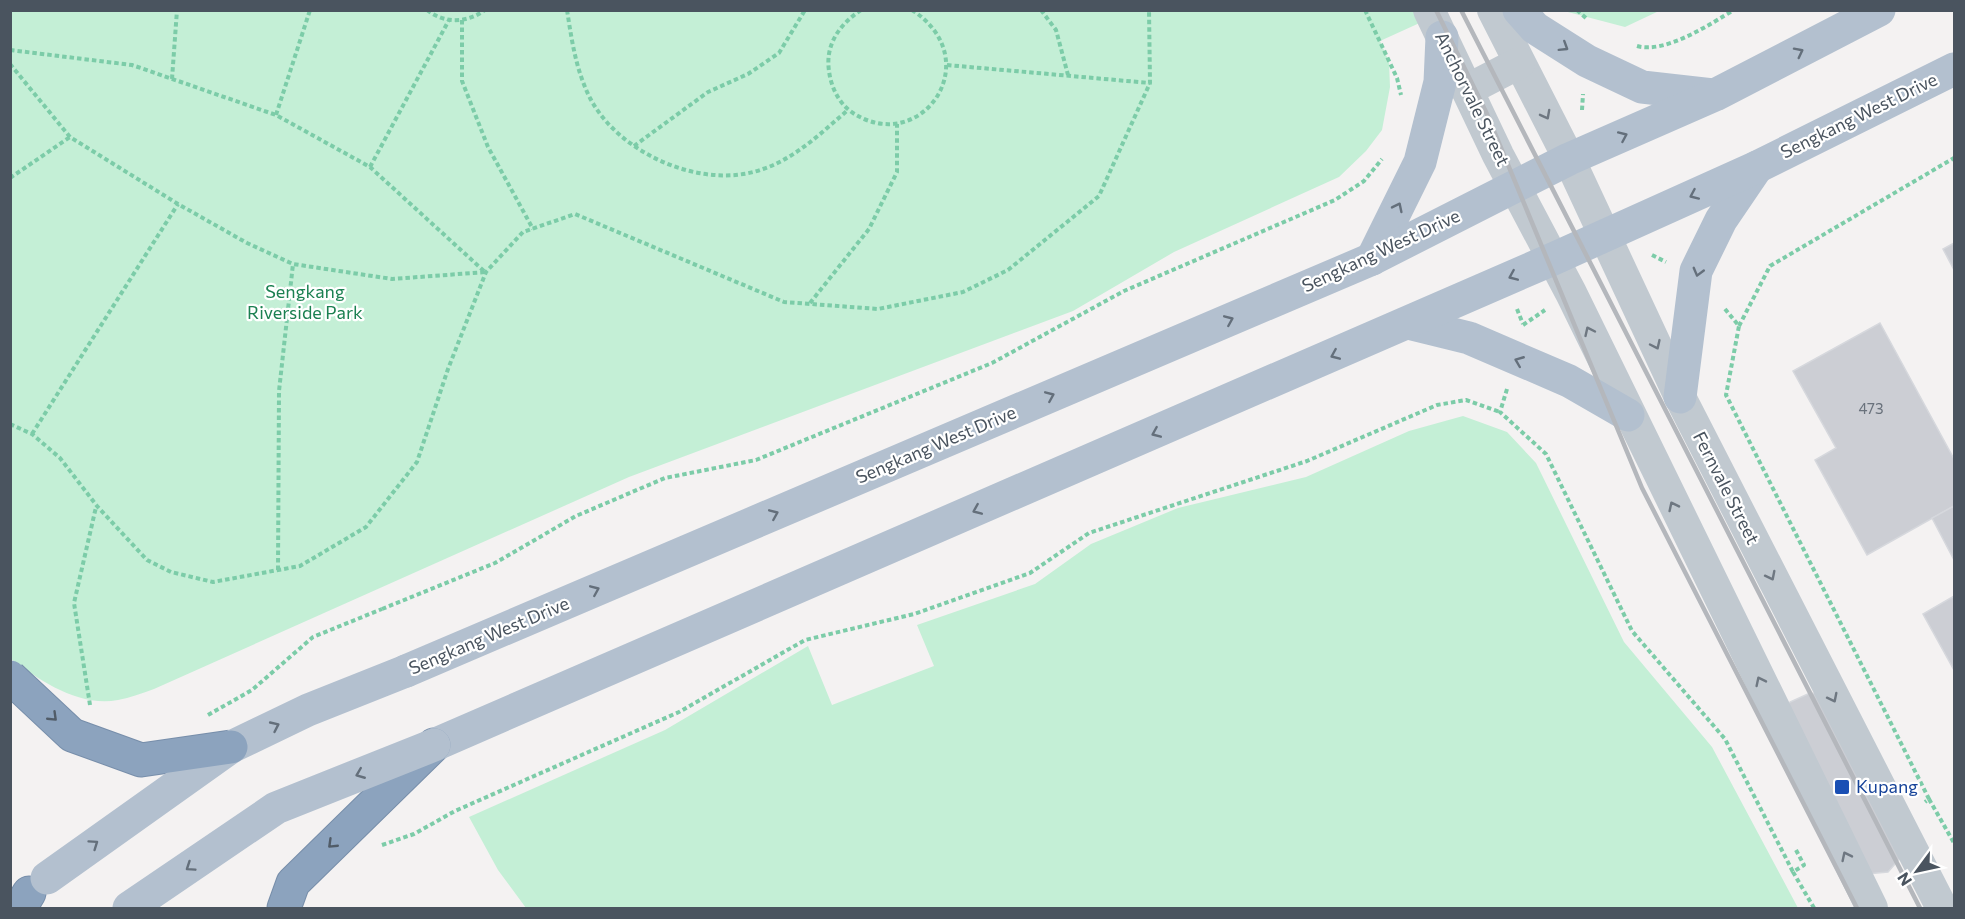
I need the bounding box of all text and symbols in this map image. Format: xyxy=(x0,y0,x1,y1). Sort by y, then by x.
street label: Anchorvale Street xyxy=(1431,28,1515,169)
one-way arrow xyxy=(1558,39,1568,51)
one-way arrow xyxy=(1792,48,1803,59)
street label: Sengkang West Drive xyxy=(1777,68,1941,163)
one-way arrow xyxy=(1539,108,1551,119)
one-way arrow xyxy=(1616,131,1627,143)
one-way arrow xyxy=(1689,187,1700,199)
one-way arrow xyxy=(1390,202,1402,213)
street label: Sengkang West Drive xyxy=(1298,204,1463,296)
one-way arrow xyxy=(1692,267,1705,277)
one-way arrow xyxy=(1508,269,1519,281)
park label: Sengkang Riverside Park xyxy=(247,280,363,323)
one-way arrow xyxy=(1223,315,1234,327)
one-way arrow xyxy=(1584,326,1596,337)
one-way arrow xyxy=(1649,339,1661,350)
one-way arrow xyxy=(1330,348,1341,360)
one-way arrow xyxy=(1515,356,1526,368)
one-way arrow xyxy=(1044,391,1055,403)
house number: 473 xyxy=(1858,399,1884,417)
street label: Sengkang West Drive xyxy=(852,400,1019,488)
one-way arrow xyxy=(1151,425,1162,437)
street label: Fernvale Street xyxy=(1689,427,1765,548)
one-way arrow xyxy=(1669,502,1681,513)
one-way arrow xyxy=(972,503,983,515)
one-way arrow xyxy=(768,509,779,521)
one-way arrow xyxy=(1763,570,1775,581)
one-way arrow xyxy=(588,586,599,598)
street label: Sengkang West Drive xyxy=(405,591,572,679)
one-way arrow xyxy=(1755,677,1767,688)
one-way arrow xyxy=(1826,692,1837,703)
one-way arrow xyxy=(46,710,56,721)
one-way arrow xyxy=(268,722,279,734)
one-way arrow xyxy=(356,767,367,779)
place label: Kupang xyxy=(1856,775,1918,797)
marker: Kupang xyxy=(1833,778,1851,796)
one-way arrow xyxy=(329,837,340,848)
one-way arrow xyxy=(88,840,99,851)
north arrow xyxy=(1887,841,1947,901)
one-way arrow xyxy=(1842,851,1854,862)
one-way arrow xyxy=(186,860,197,871)
text: N xyxy=(1893,869,1915,890)

